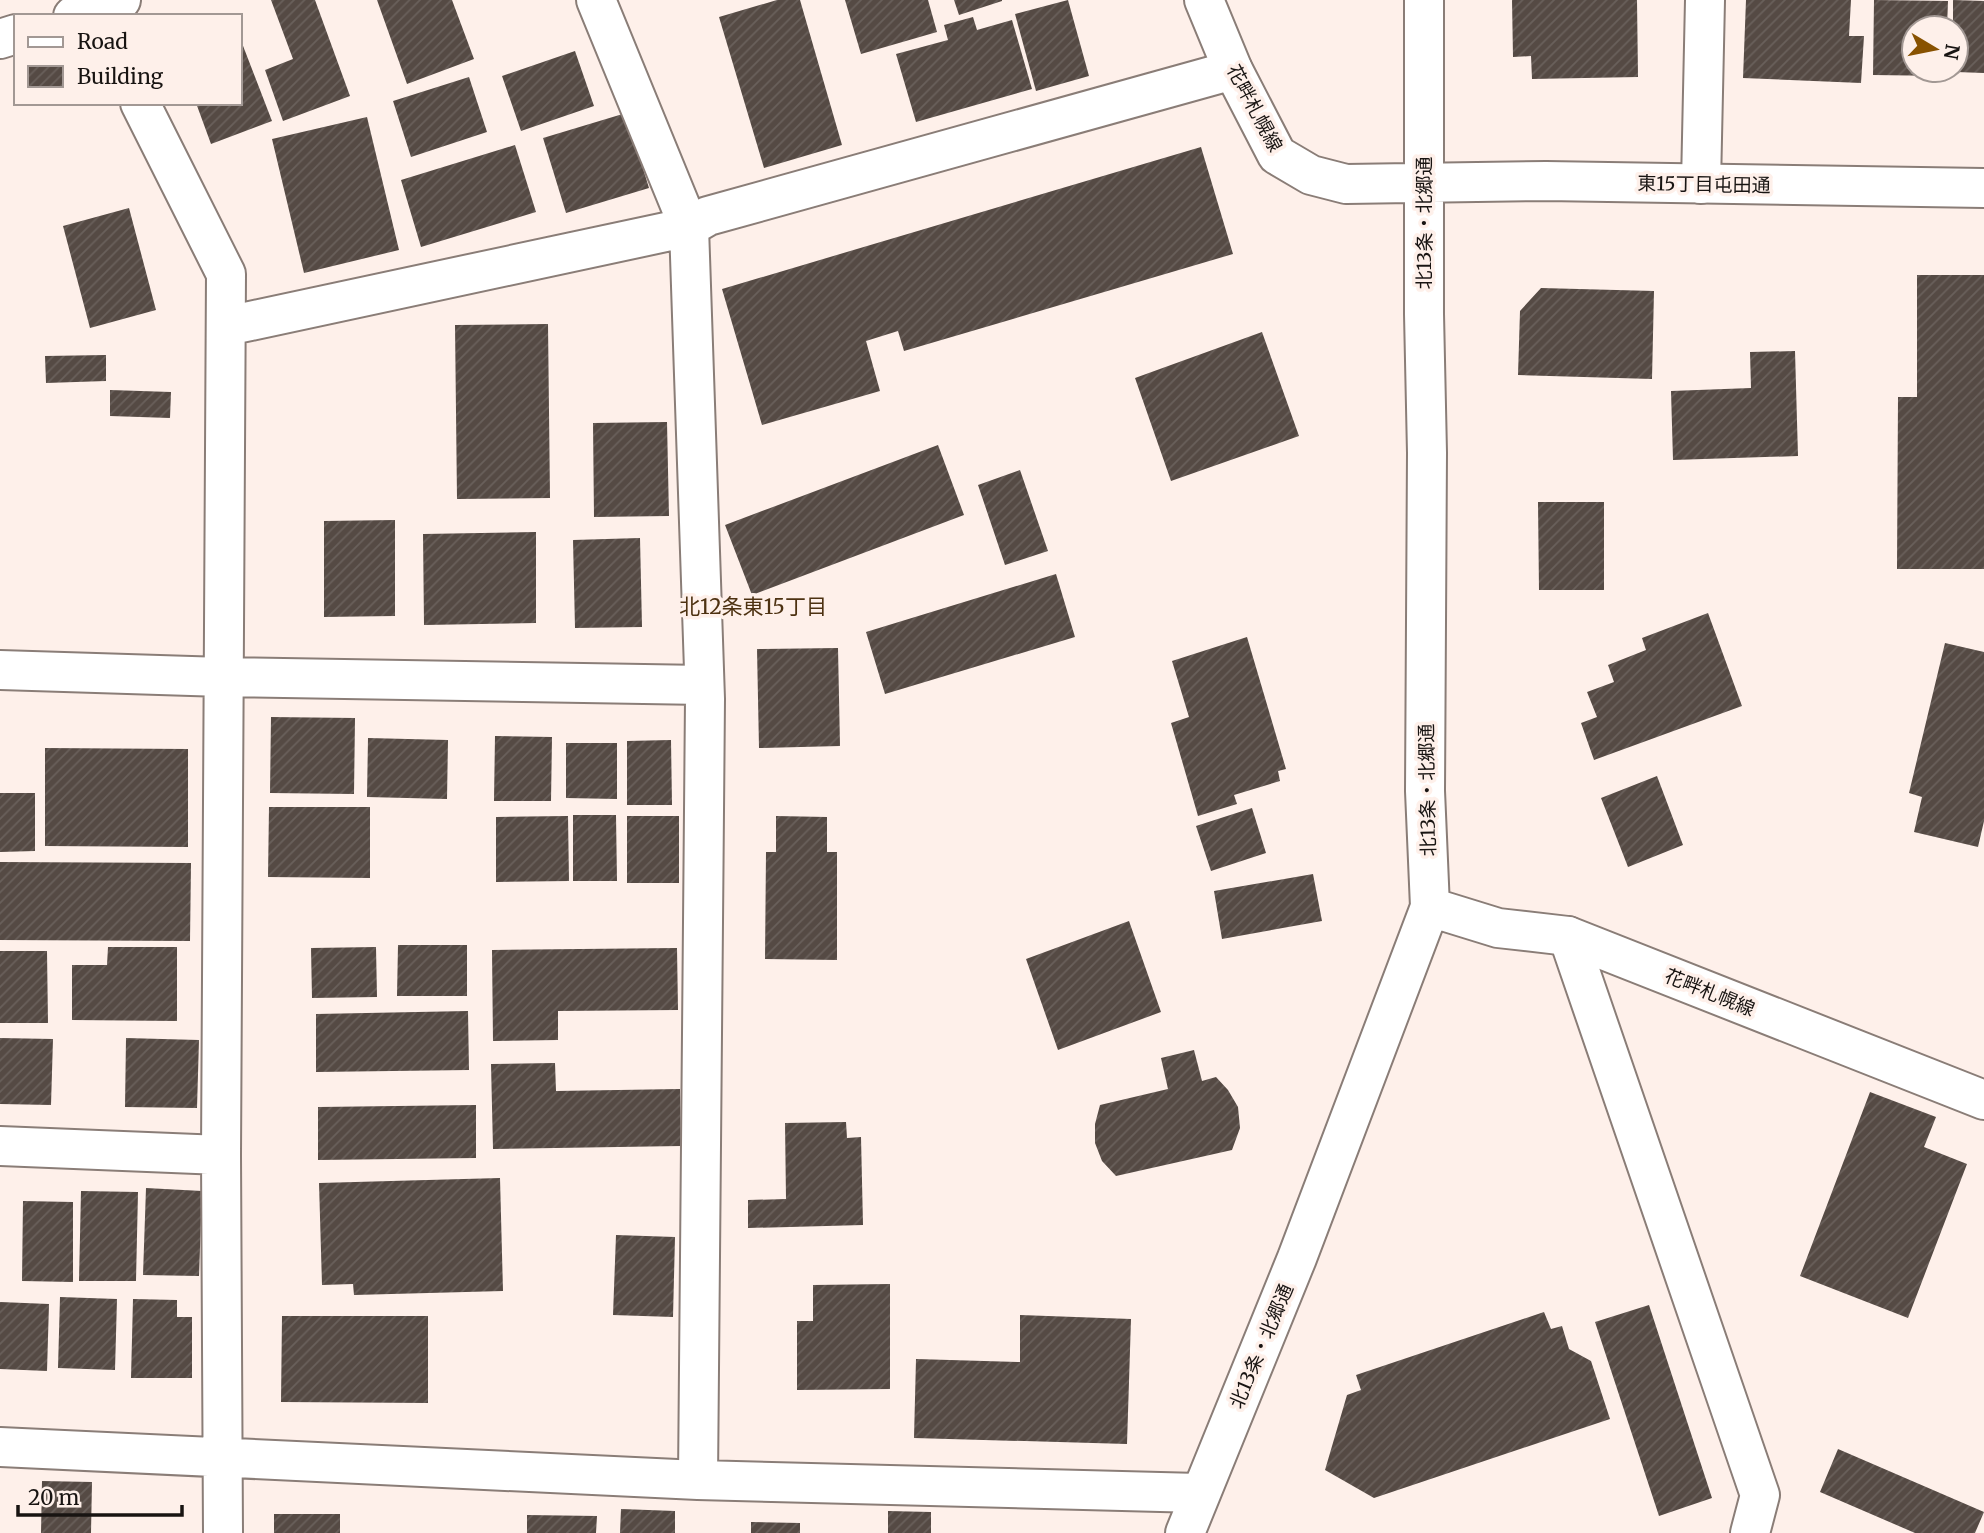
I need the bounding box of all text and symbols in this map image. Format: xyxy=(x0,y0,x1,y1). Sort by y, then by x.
legend xyxy=(14,14,242,105)
north arrow xyxy=(1900,14,1970,84)
text: Road xyxy=(77,28,128,55)
text: N xyxy=(1939,42,1965,61)
street label: 花畔札幌線 xyxy=(1222,60,1288,156)
text: Building xyxy=(77,63,164,90)
street label: 北13条・北郷通 xyxy=(1412,157,1436,289)
street label: 東15丁目屯田通 xyxy=(1637,171,1771,197)
district label: 北12条東15丁目 xyxy=(679,593,827,620)
street label: 北13条・北郷通 xyxy=(1414,723,1440,857)
street label: 花畔札幌線 xyxy=(1661,963,1759,1021)
street label: 北13条・北郷通 xyxy=(1224,1280,1298,1412)
scale bar xyxy=(18,1474,182,1518)
text: 20 m xyxy=(28,1484,80,1511)

